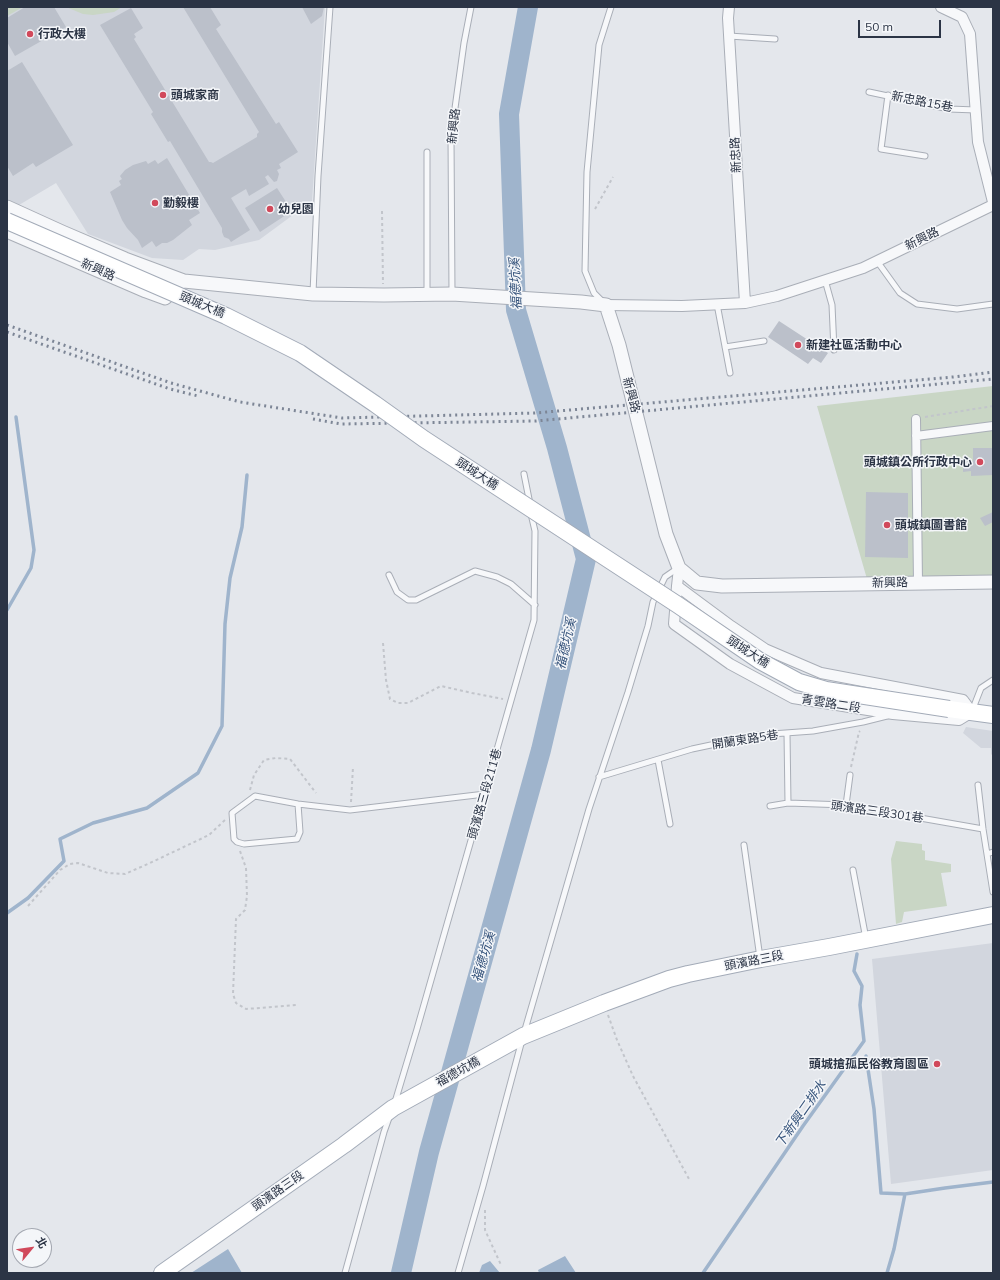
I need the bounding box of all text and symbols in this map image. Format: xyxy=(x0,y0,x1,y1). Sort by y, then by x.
scale bar xyxy=(860,12,943,38)
text: 50 m xyxy=(865,19,893,34)
place label: 行政大樓 xyxy=(38,27,86,41)
marker: 行政大樓 xyxy=(25,29,35,39)
place label: 頭城家商 xyxy=(171,88,219,102)
street label: 新忠路15巷 xyxy=(890,89,954,115)
marker: 頭城家商 xyxy=(158,90,168,100)
street label: 新興路 xyxy=(445,107,463,145)
street label: 新忠路 xyxy=(728,137,744,173)
place label: 勤毅樓 xyxy=(163,196,199,210)
marker: 勤毅樓 xyxy=(150,198,160,208)
place label: 幼兒園 xyxy=(278,202,314,216)
marker: 幼兒園 xyxy=(265,204,275,214)
street label: 新興路 xyxy=(903,225,941,253)
street label: 新興路 xyxy=(79,256,117,284)
water label: 福德坑溪 xyxy=(507,258,525,310)
street label: 頭城大橋 xyxy=(177,289,227,321)
place label: 新建社區活動中心 xyxy=(806,338,902,352)
marker: 新建社區活動中心 xyxy=(793,340,803,350)
street label: 新興路 xyxy=(619,376,643,414)
street label: 頭城大橋 xyxy=(453,455,501,493)
place label: 頭城鎮公所行政中心 xyxy=(864,455,972,469)
marker: 頭城鎮公所行政中心 xyxy=(975,457,985,467)
place label: 頭城鎮圖書館 xyxy=(895,518,967,532)
marker: 頭城鎮圖書館 xyxy=(882,520,892,530)
street label: 新興路 xyxy=(872,575,908,591)
water label: 福德坑溪 xyxy=(553,617,579,671)
street label: 頭城大橋 xyxy=(724,633,772,671)
street label: 青雲路二段 xyxy=(800,692,862,716)
street label: 開蘭東路5巷 xyxy=(711,728,779,752)
street label: 頭濱路三段211巷 xyxy=(465,747,505,841)
street label: 頭濱路三段301巷 xyxy=(830,798,924,826)
water label: 福德坑溪 xyxy=(469,930,499,984)
street label: 頭濱路三段 xyxy=(723,948,785,974)
street label: 福德坑橋 xyxy=(434,1054,482,1090)
place label: 頭城搶孤民俗教育園區 xyxy=(809,1057,929,1071)
marker: 頭城搶孤民俗教育園區 xyxy=(932,1059,942,1069)
water label: 下新興二排水 xyxy=(772,1078,830,1150)
street label: 頭濱路三段 xyxy=(249,1168,307,1214)
north arrow xyxy=(12,1228,52,1268)
text: 北 xyxy=(33,1234,50,1251)

